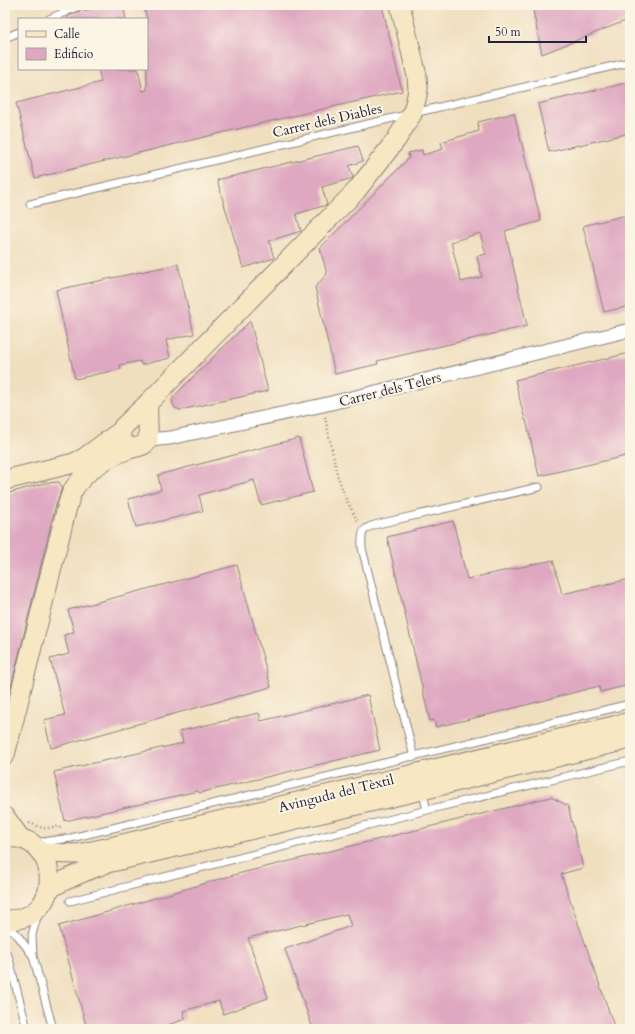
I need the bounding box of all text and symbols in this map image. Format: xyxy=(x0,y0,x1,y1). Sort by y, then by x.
legend xyxy=(18,18,148,70)
scale bar xyxy=(489,18,586,44)
text: 50 m xyxy=(495,24,522,40)
text: Calle xyxy=(54,26,80,42)
text: Edificio xyxy=(54,46,94,62)
street label: Carrer dels Diables xyxy=(271,99,384,142)
street label: Carrer dels Telers xyxy=(337,368,443,411)
street label: Avinguda del Tèxtil xyxy=(276,770,396,817)

